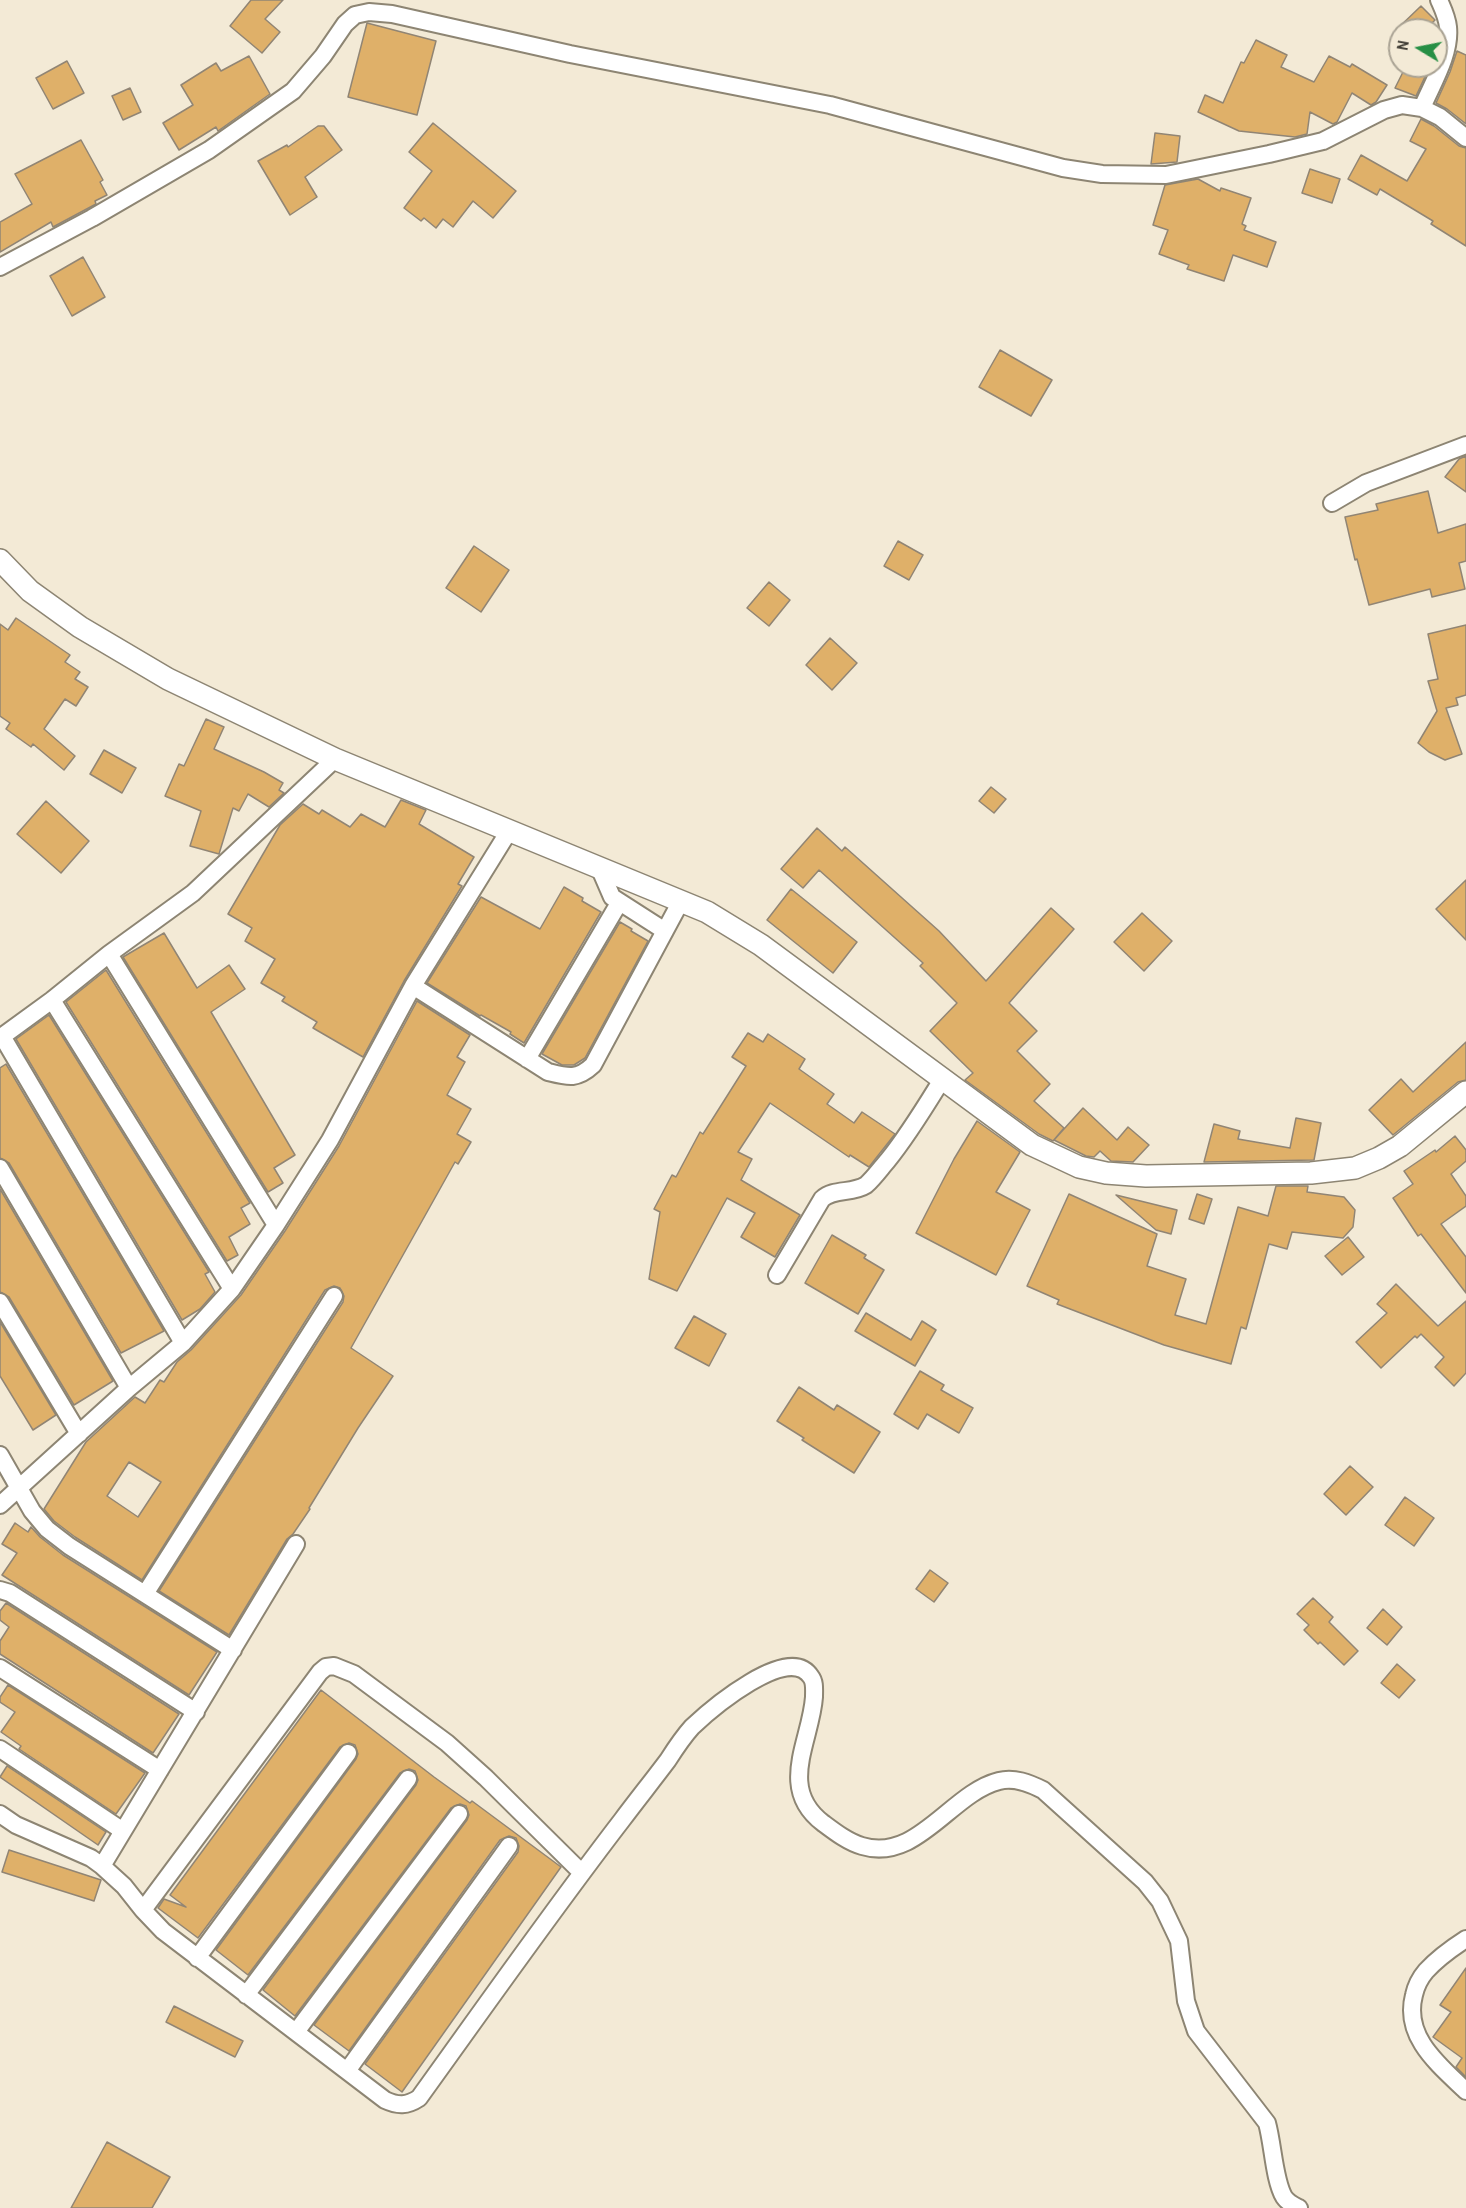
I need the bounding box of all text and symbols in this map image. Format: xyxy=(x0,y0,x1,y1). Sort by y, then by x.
north arrow xyxy=(1388,18,1448,78)
text: N xyxy=(1391,39,1414,52)

